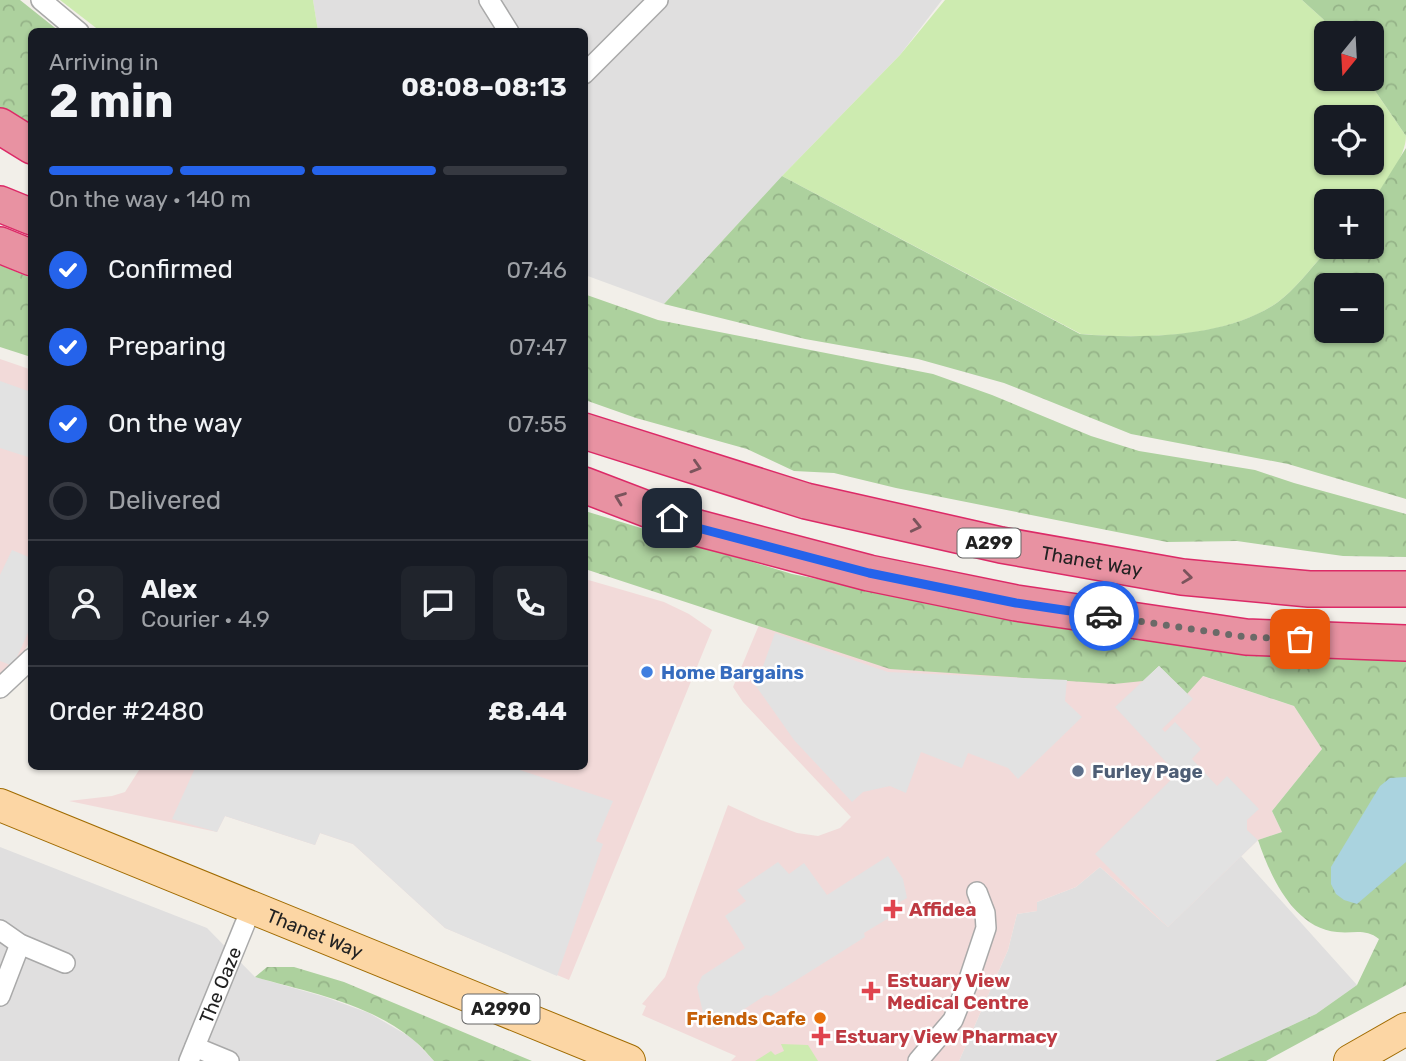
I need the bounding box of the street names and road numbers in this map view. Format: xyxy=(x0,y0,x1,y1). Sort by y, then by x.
road number: A299 xyxy=(958,528,1020,558)
street label: Thanet Way xyxy=(1040,541,1144,581)
street label: Thanet Way xyxy=(263,903,367,963)
street label: The Oaze xyxy=(194,943,246,1027)
road number: A2990 xyxy=(462,994,540,1024)

